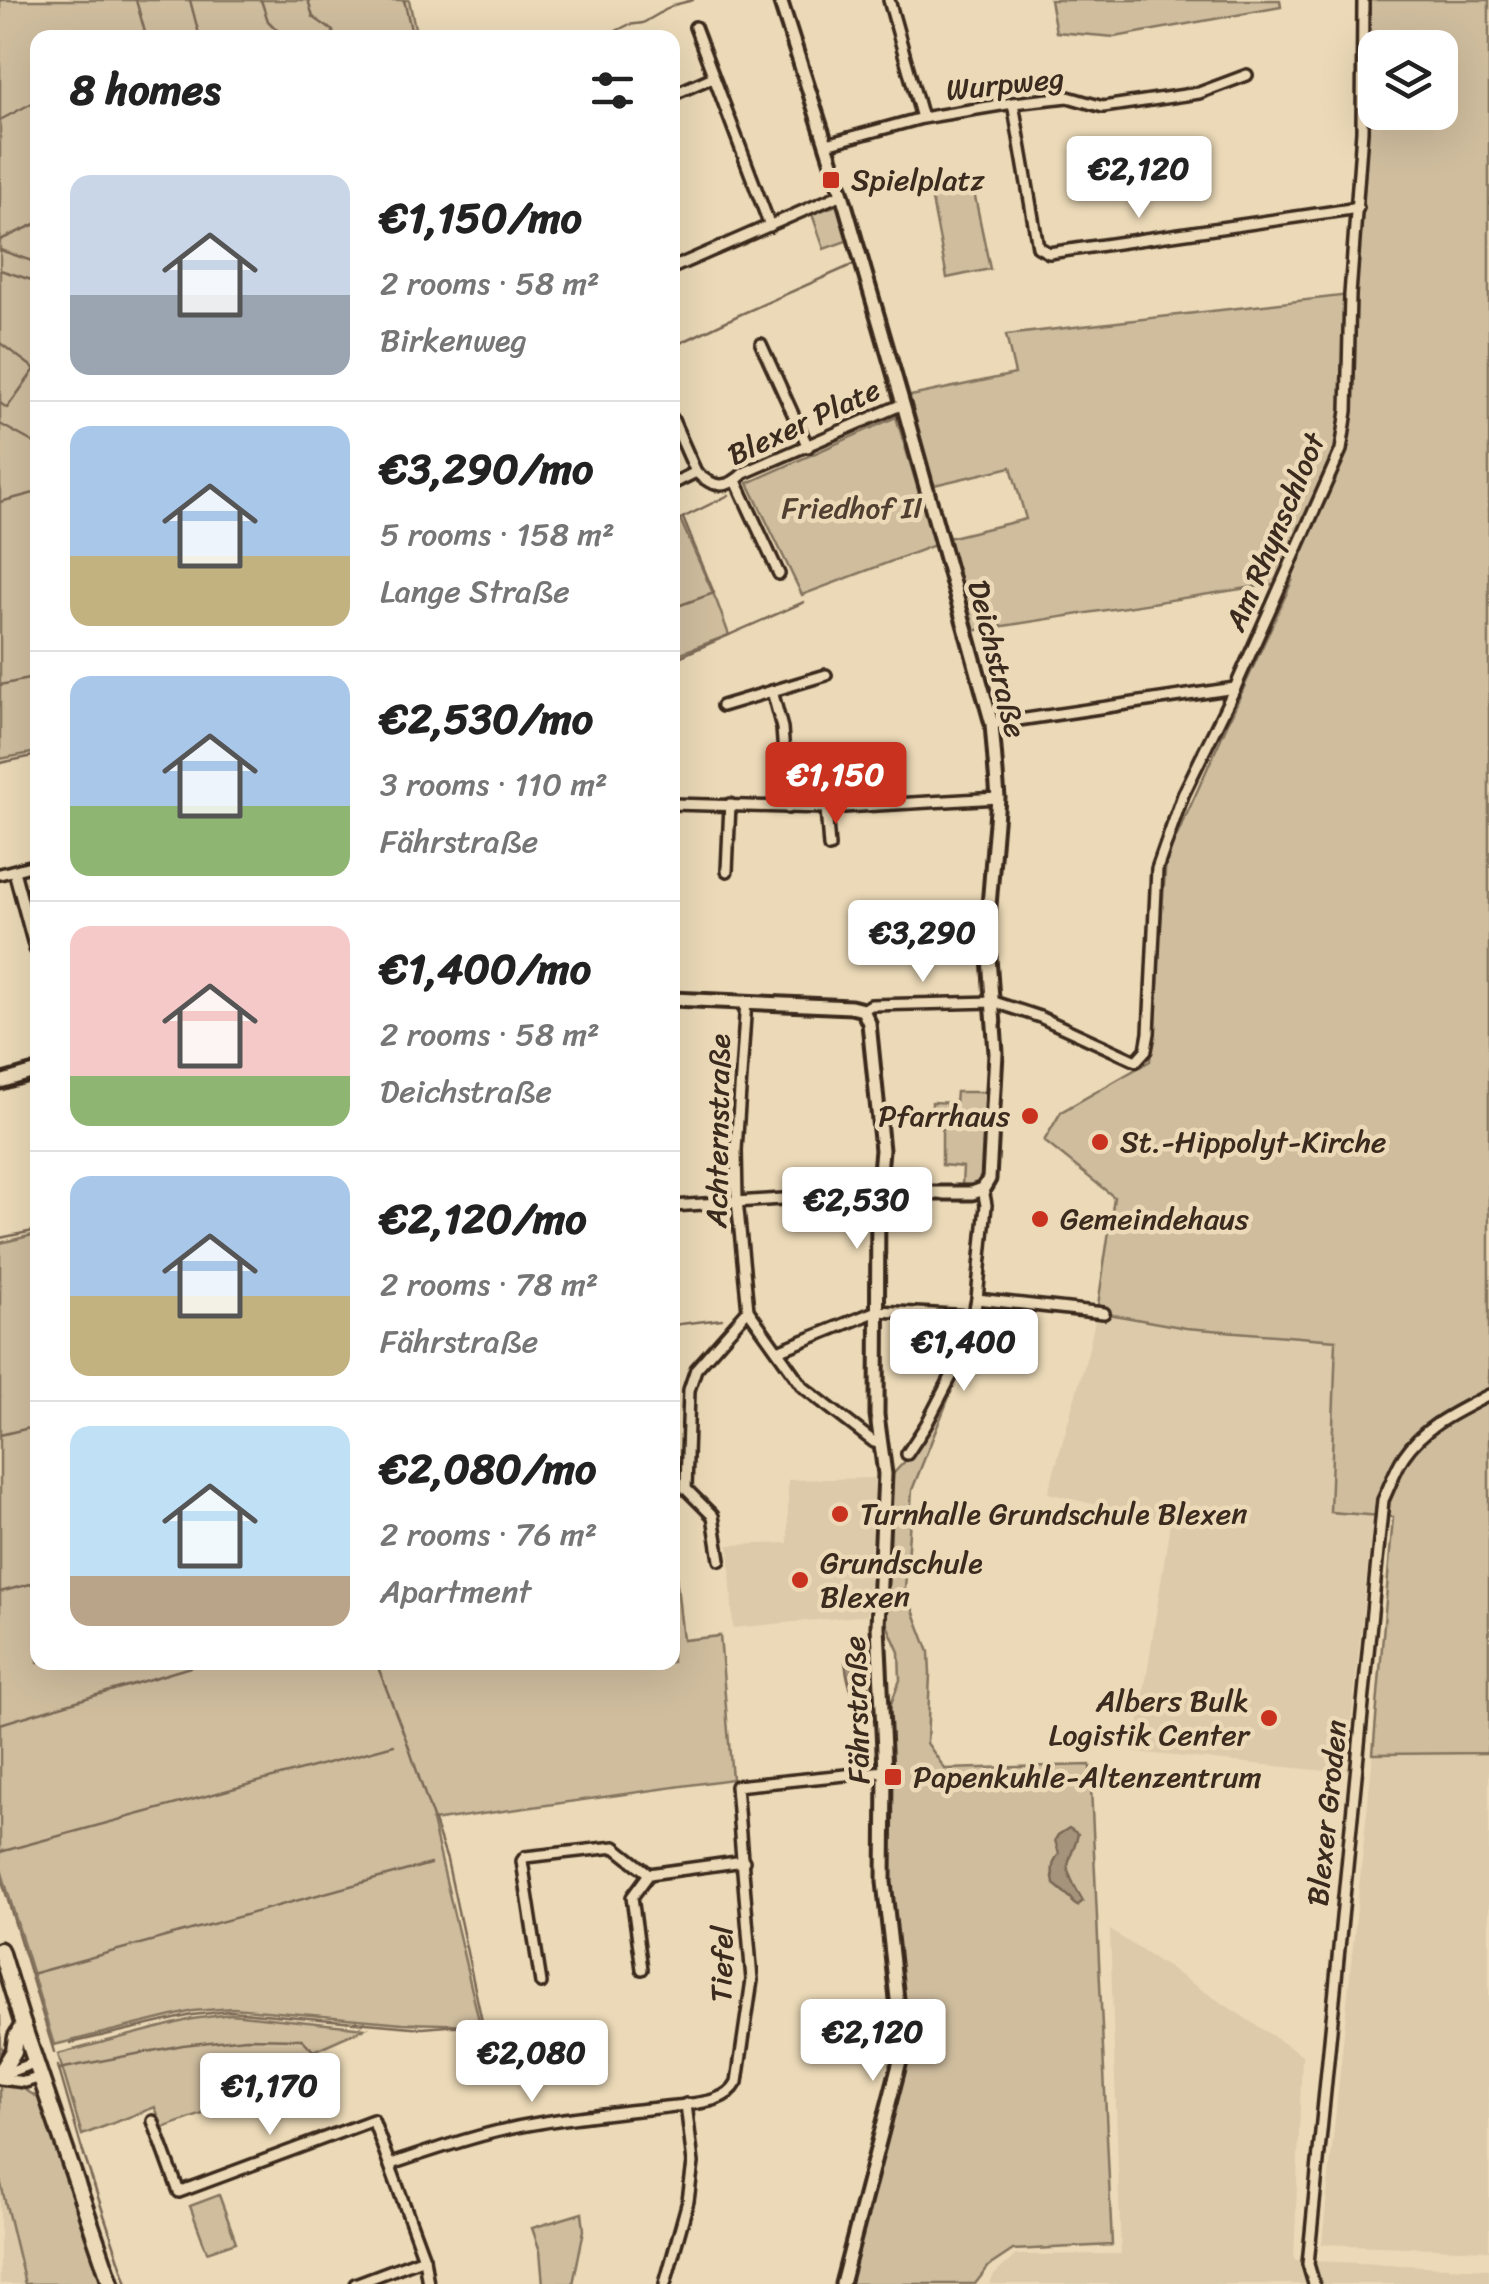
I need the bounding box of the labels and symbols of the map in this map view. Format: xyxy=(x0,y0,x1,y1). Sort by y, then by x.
street label: Wurpweg xyxy=(943,51,1067,117)
pin: €2,120 xyxy=(1058,136,1220,221)
place label: Spielplatz xyxy=(851,153,985,207)
marker: Spielplatz xyxy=(820,169,842,191)
street label: Blexer Plate xyxy=(718,363,890,481)
street label: Am Rhynschloot xyxy=(1208,422,1342,641)
park label: Friedhof II xyxy=(782,481,922,535)
street label: Deichstraße xyxy=(951,574,1043,744)
pin: €1,150 xyxy=(755,742,917,827)
pin: €3,290 xyxy=(842,900,1004,985)
street label: Achternstraße xyxy=(689,1033,747,1230)
place label: Pfarrhaus xyxy=(878,1089,1010,1143)
marker: Pfarrhaus xyxy=(1019,1105,1041,1127)
place label: St.-Hippolyt-Kirche xyxy=(1120,1115,1386,1169)
marker: St.-Hippolyt-Kirche xyxy=(1089,1131,1111,1153)
pin: €2,530 xyxy=(776,1167,938,1252)
place label: Gemeindehaus xyxy=(1060,1192,1249,1246)
marker: Gemeindehaus xyxy=(1029,1208,1051,1230)
pin: €1,400 xyxy=(883,1309,1045,1394)
place label: Turnhalle Grundschule Blexen xyxy=(860,1487,1248,1541)
marker: Turnhalle Grundschule Blexen xyxy=(829,1503,851,1525)
place label: Grundschule Blexen xyxy=(820,1536,983,1624)
marker: Grundschule Blexen xyxy=(789,1569,811,1591)
street label: Fährstraße xyxy=(827,1635,887,1785)
place label: Albers Bulk Logistik Center xyxy=(1048,1674,1251,1762)
marker: Albers Bulk Logistik Center xyxy=(1258,1707,1280,1729)
street label: Blexer Groden xyxy=(1290,1717,1364,1909)
place label: Papenkuhle-Altenzentrum xyxy=(913,1750,1262,1804)
marker: Papenkuhle-Altenzentrum xyxy=(882,1766,904,1788)
street label: Tiefel xyxy=(694,1924,750,2003)
pin: €2,120 xyxy=(792,1999,954,2084)
pin: €2,080 xyxy=(451,2020,613,2105)
pin: €1,170 xyxy=(189,2053,351,2138)

